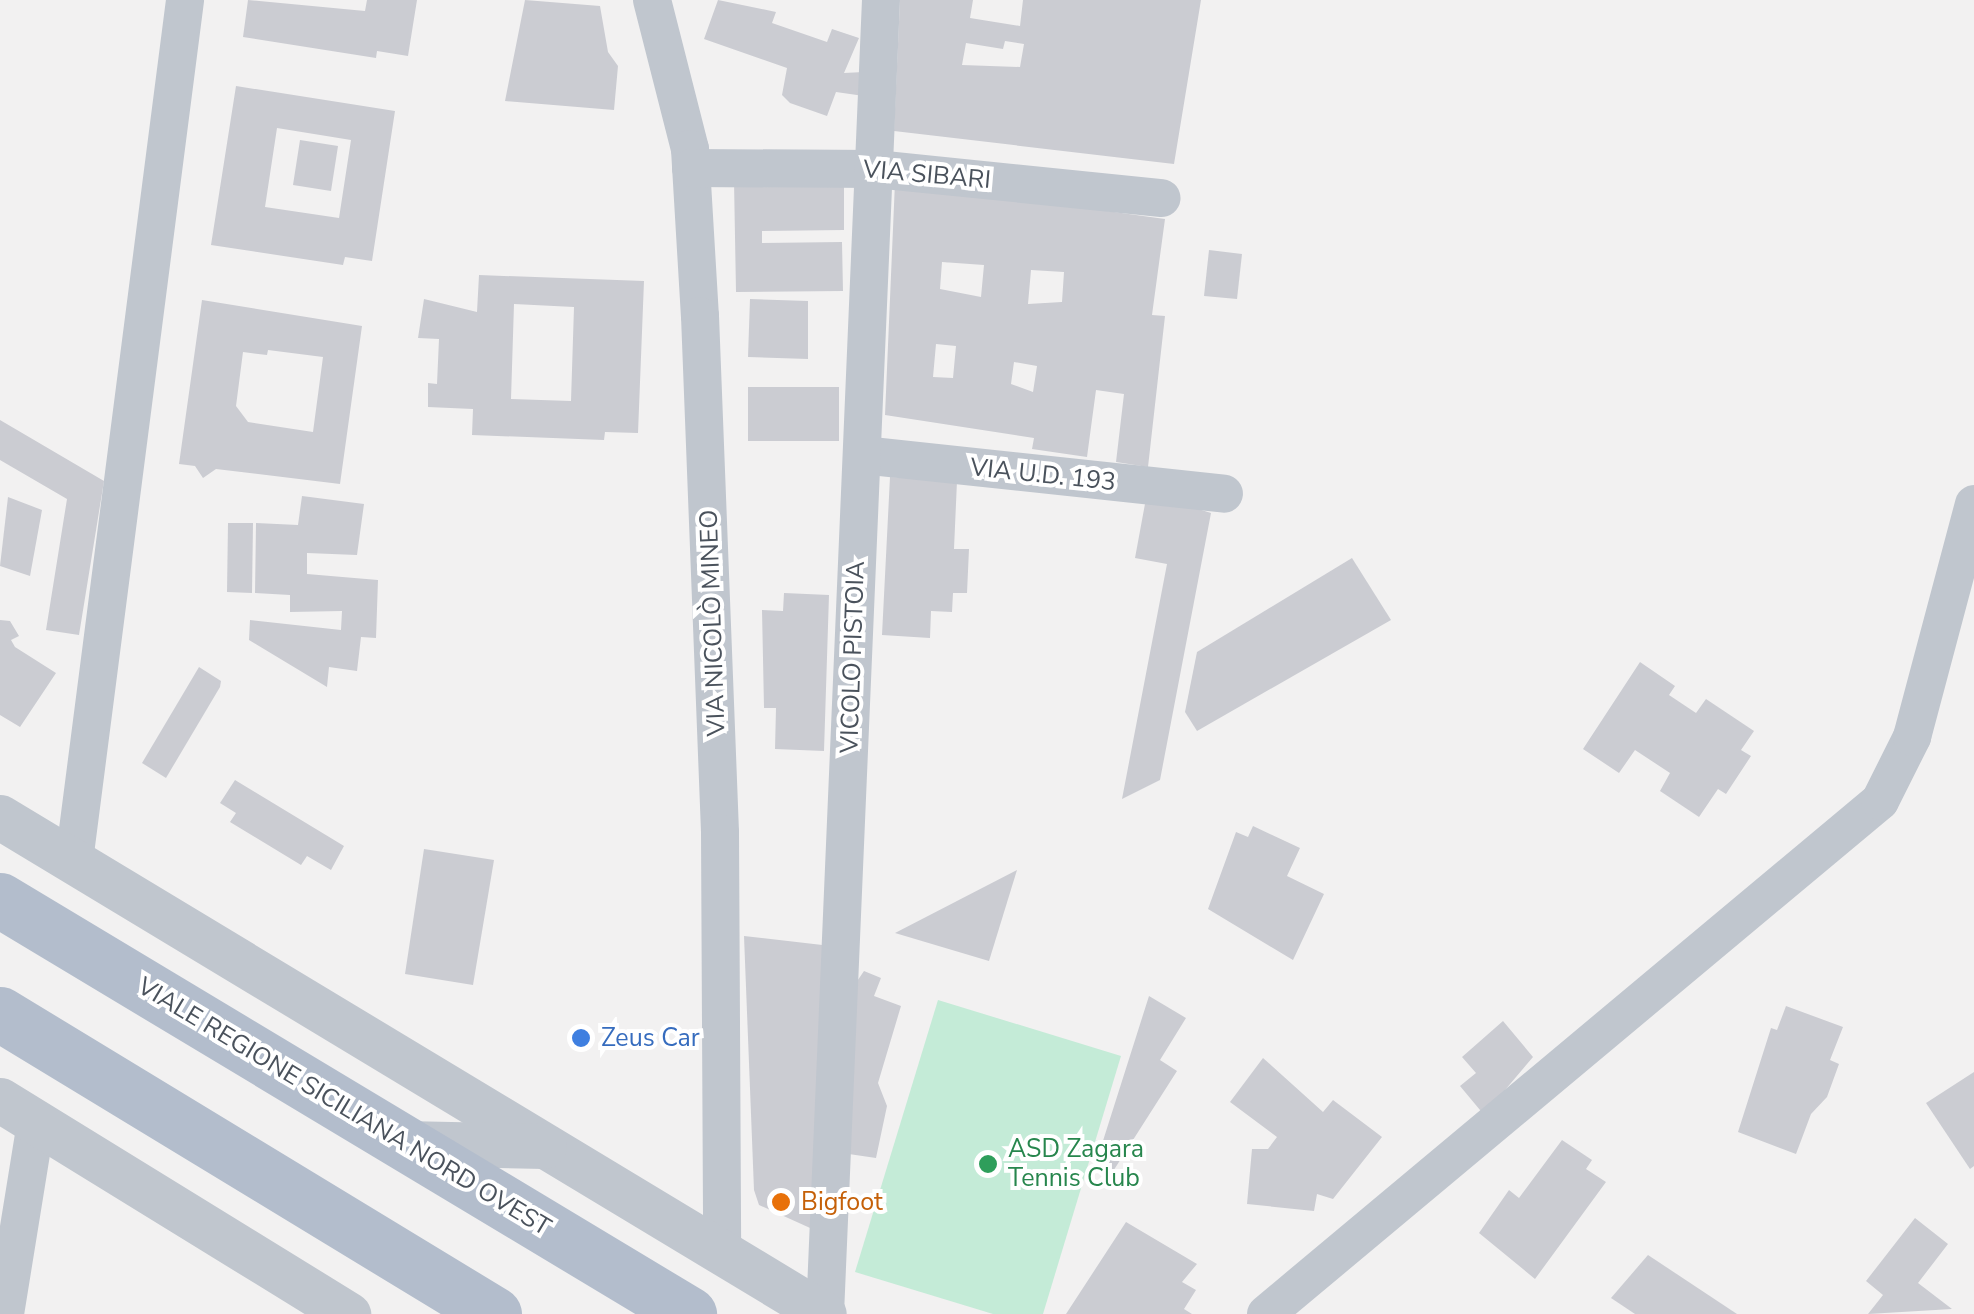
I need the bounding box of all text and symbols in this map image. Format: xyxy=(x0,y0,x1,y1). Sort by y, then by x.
street label: VIA SIBARI xyxy=(862,154,992,196)
street label: VIA U.D. 193 xyxy=(969,452,1117,498)
street label: VIA NICOLÒ MINEO xyxy=(694,509,732,737)
street label: VICOLO PISTOIA xyxy=(835,560,871,754)
street label: VIALE REGIONE SICILIANA NORD OVEST xyxy=(132,971,556,1243)
place label: Zeus Car xyxy=(601,1023,700,1053)
marker: Zeus Car xyxy=(570,1027,592,1049)
place label: ASD Zagara Tennis Club xyxy=(1008,1135,1144,1194)
marker: ASD Zagara Tennis Club xyxy=(977,1153,999,1175)
place label: Bigfoot xyxy=(801,1187,883,1217)
marker: Bigfoot xyxy=(770,1191,792,1213)

